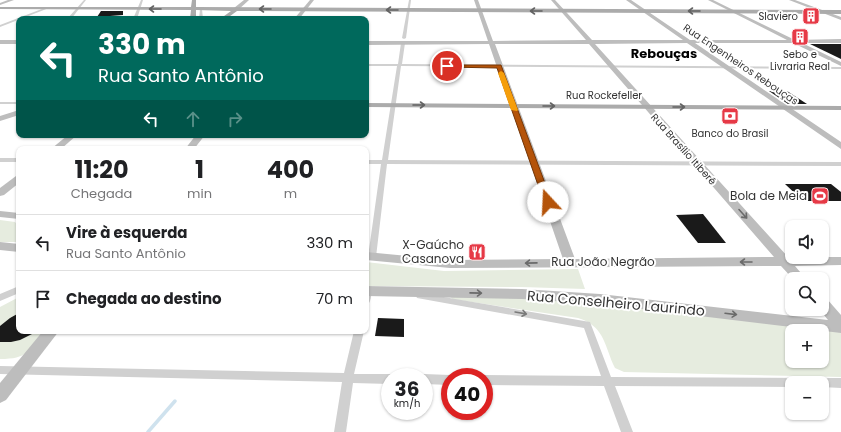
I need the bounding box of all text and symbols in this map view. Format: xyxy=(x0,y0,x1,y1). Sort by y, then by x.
one-way arrow xyxy=(149,5,162,13)
one-way arrow xyxy=(259,5,272,13)
one-way arrow xyxy=(386,6,399,14)
building icon: Slaviero xyxy=(801,6,821,26)
one-way arrow xyxy=(530,7,543,15)
one-way arrow xyxy=(688,7,701,15)
place label: Slaviero xyxy=(759,9,798,24)
street label: Rua Engenheiros Rebouças xyxy=(680,20,801,109)
text: 330 m xyxy=(98,25,186,64)
building icon: Sebo e Livraria Real xyxy=(790,27,810,47)
icon: left xyxy=(32,32,84,84)
district label: Rebouças xyxy=(631,44,697,63)
place label: Sebo e Livraria Real xyxy=(770,47,830,74)
pin xyxy=(430,49,464,83)
icon: arrive xyxy=(436,55,458,77)
text: Rua Santo Antônio xyxy=(98,63,264,88)
street label: Rua Rockefeller xyxy=(566,88,642,103)
one-way arrow xyxy=(412,101,425,109)
one-way arrow xyxy=(542,102,555,110)
one-way arrow xyxy=(672,103,685,111)
bank icon: Banco do Brasil xyxy=(720,106,740,126)
icon: left xyxy=(140,108,162,130)
icon: ahead xyxy=(182,108,204,130)
icon: right xyxy=(224,108,246,130)
street label: Rua Brasílio Itiberê xyxy=(647,110,720,188)
place label: Banco do Brasil xyxy=(691,126,769,141)
text: 11:20 xyxy=(74,153,129,186)
text: 1 xyxy=(195,153,204,186)
text: 400 xyxy=(267,153,314,186)
position arrow xyxy=(527,181,569,223)
text: Chegada xyxy=(71,184,132,203)
text: min xyxy=(187,184,212,203)
text: m xyxy=(284,184,297,203)
sports icon: Bola de Meia xyxy=(810,186,830,206)
place label: Bola de Meia xyxy=(730,187,807,204)
one-way arrow xyxy=(738,209,747,219)
map controls xyxy=(785,220,829,420)
button: sound xyxy=(785,220,829,264)
text: Vire à esquerda xyxy=(66,222,188,243)
icon: left xyxy=(32,232,54,254)
text: 330 m xyxy=(306,232,353,253)
place label: X-Gaúcho Casanova xyxy=(402,236,464,267)
restaurant icon: X-Gaúcho Casanova xyxy=(467,242,487,262)
text: Rua Santo Antônio xyxy=(66,244,186,263)
street label: Rua João Negrão xyxy=(551,253,655,270)
one-way arrow xyxy=(740,258,753,266)
one-way arrow xyxy=(525,259,538,267)
button: search xyxy=(785,272,829,316)
street label: Rua Conselheiro Laurindo xyxy=(526,285,706,321)
icon: arrive xyxy=(32,288,54,310)
text: Chegada ao destino xyxy=(66,288,222,309)
text: 70 m xyxy=(316,288,353,309)
one-way arrow xyxy=(469,290,482,297)
one-way arrow xyxy=(514,309,527,317)
one-way arrow xyxy=(724,310,737,318)
button: + xyxy=(785,324,829,368)
speed limit sign: 40 xyxy=(441,368,493,420)
text: 36 xyxy=(395,375,419,403)
button: − xyxy=(785,376,829,420)
text: km/h xyxy=(394,396,420,411)

